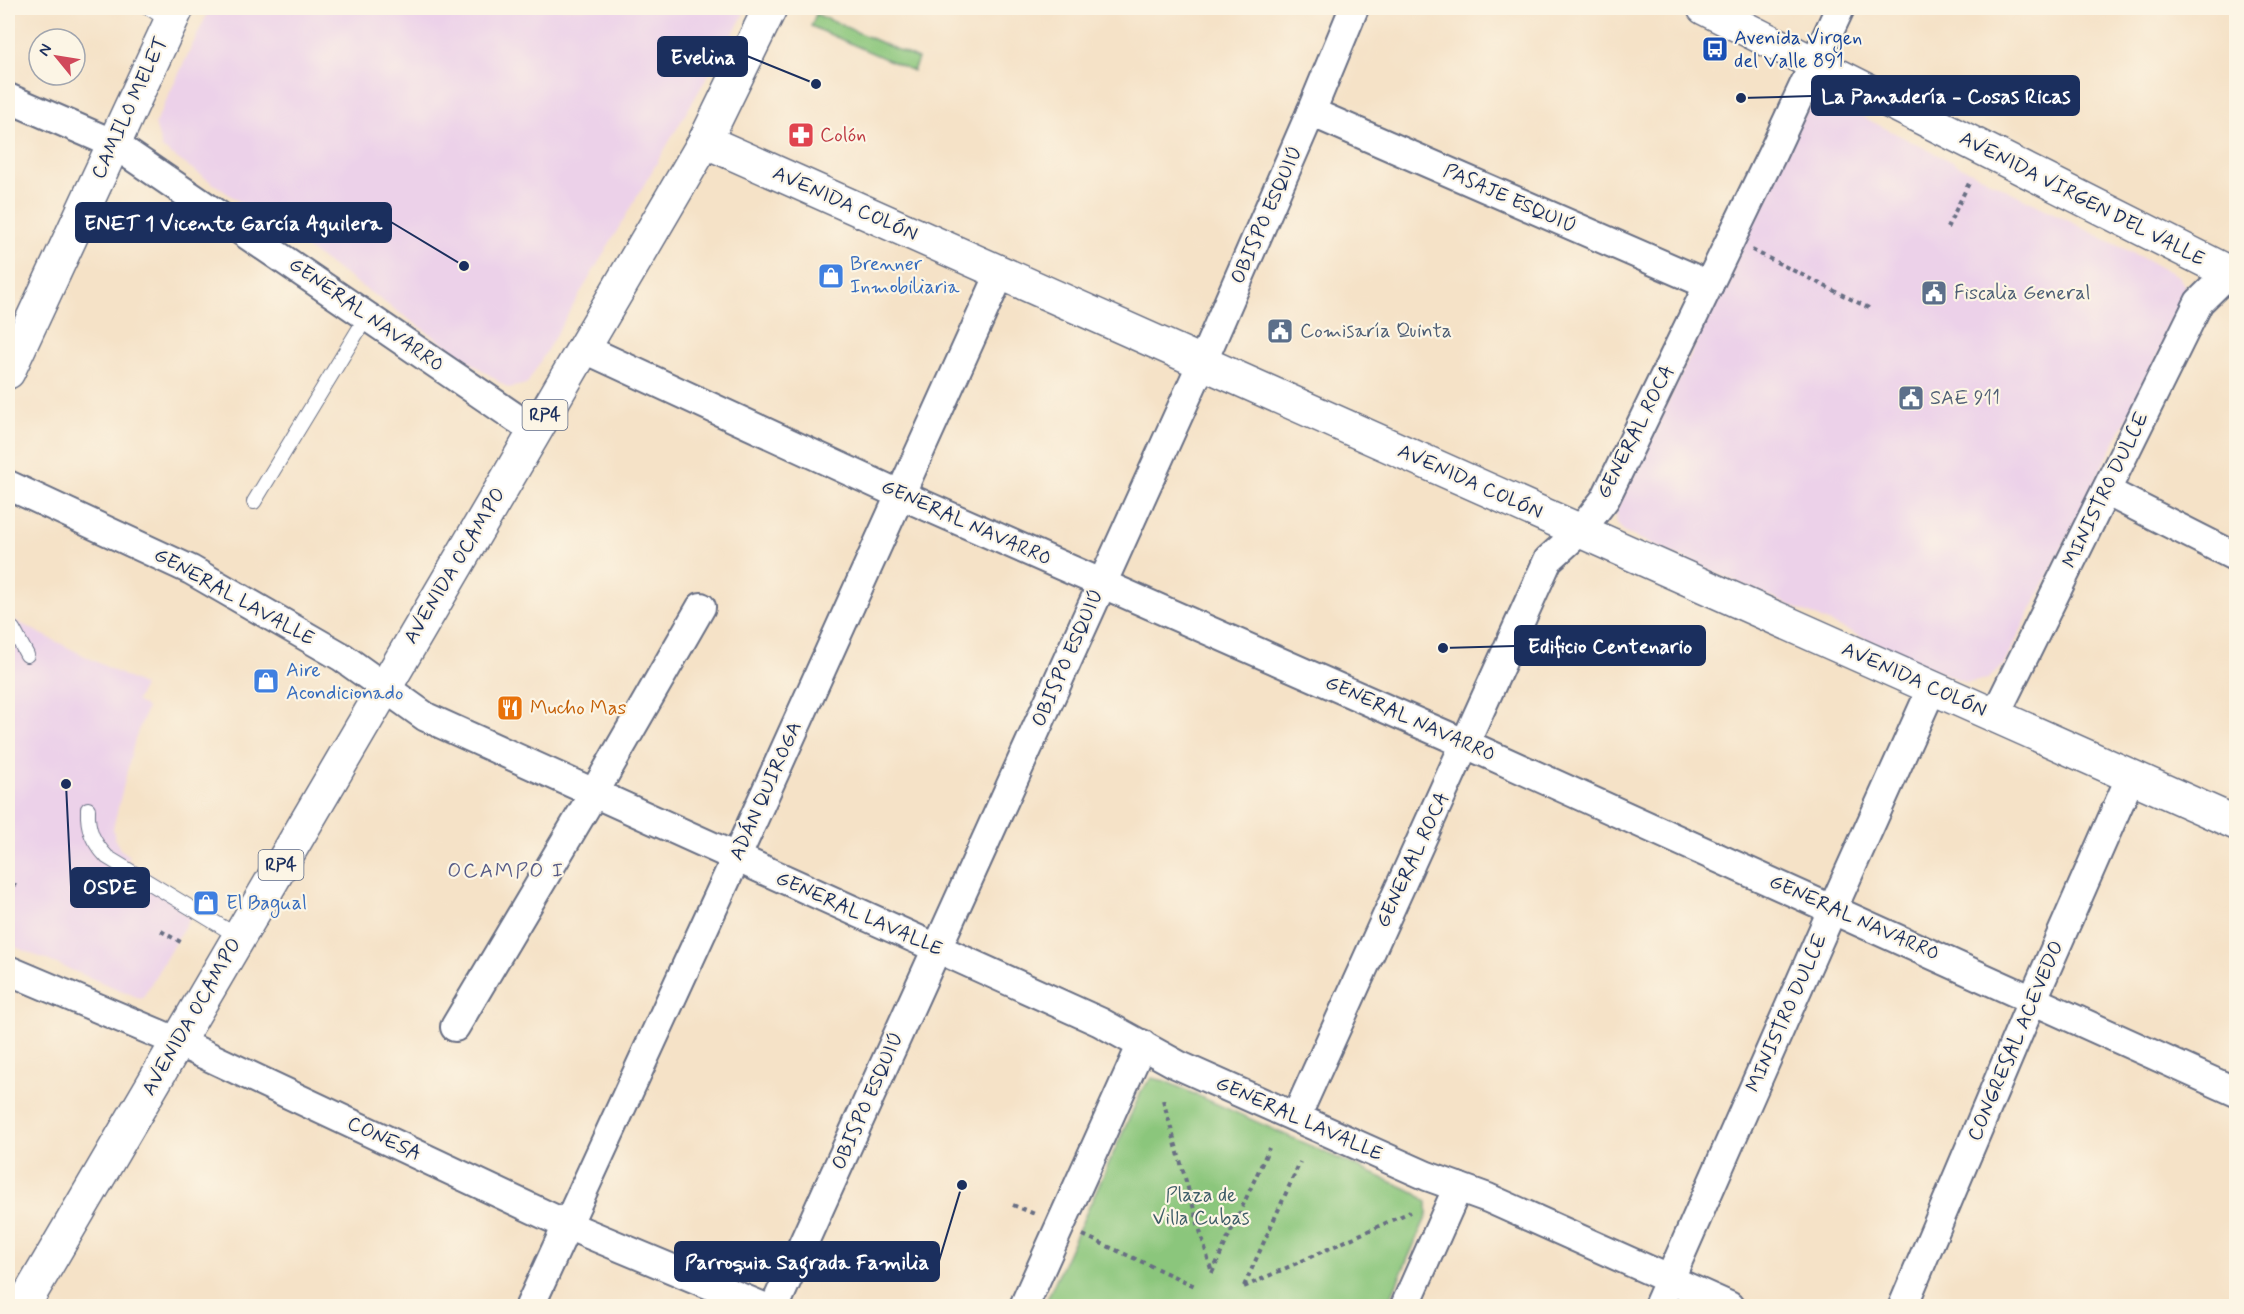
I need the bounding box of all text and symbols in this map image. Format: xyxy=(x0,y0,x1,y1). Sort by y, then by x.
place label: Avenida Virgen del Valle 891 xyxy=(1734,25,1862,75)
north arrow xyxy=(27,27,87,87)
street label: CAMILO MELET xyxy=(85,32,175,184)
bus stop icon: Avenida Virgen del Valle 891 xyxy=(1700,34,1730,64)
callout: Evelina xyxy=(658,37,747,76)
text: N xyxy=(34,40,57,60)
text: Evelina xyxy=(670,44,736,72)
callout: La Panadería - Cosas Ricas xyxy=(1812,76,2079,115)
text: La Panadería - Cosas Ricas xyxy=(1821,83,2071,111)
pharmacy icon: Colón xyxy=(786,120,816,150)
place label: Colón xyxy=(820,122,866,149)
street label: AVENIDA VIRGEN DEL VALLE xyxy=(1955,125,2209,273)
street label: OBISPO ESQUIÚ xyxy=(1225,142,1309,288)
street label: PASAJE ESQUIÚ xyxy=(1439,158,1581,240)
street label: AVENIDA COLÓN xyxy=(768,160,922,248)
callout: ENET 1 Vicente García Aguilera xyxy=(76,203,391,242)
text: ENET 1 Vicente García Aguilera xyxy=(84,210,383,238)
street label: GENERAL NAVARRO xyxy=(283,251,449,379)
place label: Brenner Inmobiliaria xyxy=(850,251,960,301)
shop icon: Brenner Inmobiliaria xyxy=(816,261,846,291)
public building icon: Fiscalia General xyxy=(1919,278,1949,308)
place label: Fiscalia General xyxy=(1954,280,2090,307)
public building icon: Comisaría Quinta xyxy=(1265,316,1295,346)
place label: Comisaría Quinta xyxy=(1300,318,1452,345)
street label: GENERAL ROCA xyxy=(1591,361,1681,503)
public building icon: SAE 911 xyxy=(1896,383,1926,413)
place label: SAE 911 xyxy=(1930,385,2000,412)
road number: RP4 xyxy=(522,400,568,430)
street label: MINISTRO DULCE xyxy=(2056,407,2156,573)
street label: AVENIDA COLÓN xyxy=(1393,438,1547,526)
street label: GENERAL NAVARRO xyxy=(877,473,1055,573)
street label: AVENIDA OCAMPO xyxy=(398,483,512,649)
street label: GENERAL LAVALLE xyxy=(149,542,319,652)
street label: OBISPO ESQUIÚ xyxy=(1026,585,1110,731)
callout: Edificio Centenario xyxy=(1515,626,1705,665)
text: Edificio Centenario xyxy=(1528,633,1692,661)
street label: AVENIDA COLÓN xyxy=(1837,636,1991,724)
place label: Aire Acondicionado xyxy=(286,657,404,707)
shop icon: Aire Acondicionado xyxy=(251,666,281,696)
street label: GENERAL NAVARRO xyxy=(1321,669,1499,769)
restaurant icon: Mucho Mas xyxy=(495,693,525,723)
place label: Mucho Mas xyxy=(530,695,626,722)
street label: ADÁN QUIROGA xyxy=(723,717,809,865)
street label: GENERAL ROCA xyxy=(1370,788,1456,932)
road number: RP4 xyxy=(258,850,304,880)
district label: OCAMPO I xyxy=(447,857,565,885)
street label: GENERAL LAVALLE xyxy=(771,865,947,963)
callout: OSDE xyxy=(71,868,149,907)
street label: GENERAL NAVARRO xyxy=(1765,868,1943,968)
text: OSDE xyxy=(83,874,137,902)
shop icon: El Bagual xyxy=(191,888,221,918)
place label: El Bagual xyxy=(226,890,307,918)
street label: MINISTRO DULCE xyxy=(1740,929,1834,1097)
street label: AVENIDA OCAMPO xyxy=(136,933,248,1101)
street label: CONGRESAL ACEVEDO xyxy=(1961,937,2071,1145)
street label: OBISPO ESQUIÚ xyxy=(826,1028,910,1174)
street label: GENERAL LAVALLE xyxy=(1211,1070,1387,1168)
street label: CONESA xyxy=(343,1110,425,1168)
park label: Plaza de Villa Cubas xyxy=(1152,1182,1250,1232)
callout: Parroquia Sagrada Familia xyxy=(675,1242,939,1281)
text: Parroquia Sagrada Familia xyxy=(685,1249,929,1279)

